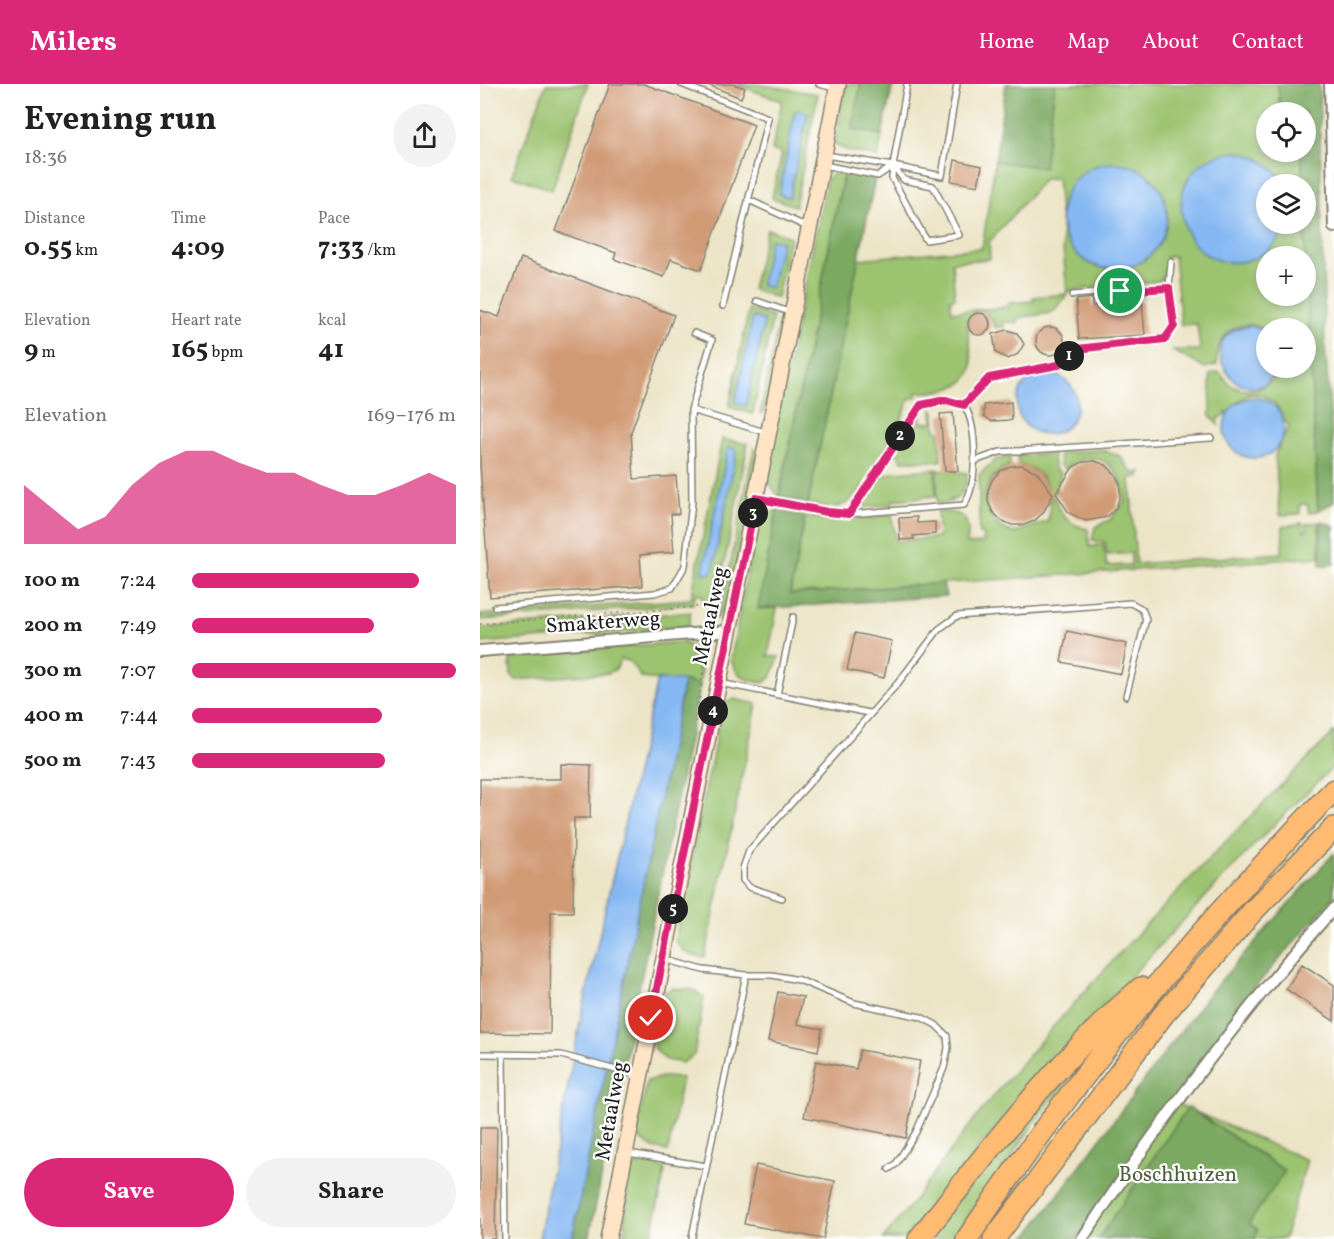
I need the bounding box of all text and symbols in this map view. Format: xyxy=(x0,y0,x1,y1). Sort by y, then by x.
text: Milers xyxy=(30,23,117,62)
text: Home xyxy=(979,28,1034,57)
text: Map xyxy=(1067,28,1109,57)
text: About xyxy=(1142,28,1199,57)
text: Contact xyxy=(1232,28,1304,57)
text: Evening run xyxy=(24,98,217,144)
map controls xyxy=(1256,102,1316,378)
button: locate xyxy=(1256,102,1316,162)
button: share xyxy=(393,104,456,167)
text: 18:36 xyxy=(24,144,67,172)
button: layers xyxy=(1256,174,1316,234)
text: Distance xyxy=(24,208,85,230)
text: Time xyxy=(171,208,206,230)
text: Pace xyxy=(318,208,350,230)
text: 0.55 xyxy=(24,230,72,266)
text: 4:09 xyxy=(171,230,225,266)
text: 7:33 xyxy=(318,230,364,266)
text: km xyxy=(72,240,98,262)
text: /km xyxy=(364,240,396,262)
button: + xyxy=(1256,246,1316,306)
pin xyxy=(1094,265,1145,316)
icon: arrive xyxy=(1103,274,1136,307)
text: Elevation xyxy=(24,310,91,332)
text: Heart rate xyxy=(171,310,242,332)
text: kcal xyxy=(318,310,346,332)
button: − xyxy=(1256,318,1316,378)
text: 9 xyxy=(24,332,38,368)
text: 165 xyxy=(171,332,208,368)
text: 41 xyxy=(318,332,344,368)
pin: 1 xyxy=(1054,341,1084,371)
text: m xyxy=(38,342,56,364)
text: bpm xyxy=(208,342,244,364)
text: 1 xyxy=(1066,345,1072,367)
text: Elevation xyxy=(24,402,107,430)
text: 169–176 m xyxy=(367,402,456,430)
pin: 2 xyxy=(885,421,915,451)
text: 2 xyxy=(896,425,904,447)
pin: 3 xyxy=(738,498,768,528)
text: 3 xyxy=(749,502,757,524)
street label: Metaalweg xyxy=(686,564,736,668)
text: 100 m xyxy=(24,567,80,595)
text: 7:24 xyxy=(120,567,157,595)
street label: Smakterweg xyxy=(545,605,661,641)
text: 200 m xyxy=(24,612,82,640)
text: 7:49 xyxy=(120,612,156,640)
text: 300 m xyxy=(24,657,82,685)
text: 7:07 xyxy=(120,657,156,685)
pin: 4 xyxy=(698,696,728,726)
text: 4 xyxy=(708,700,718,722)
text: 400 m xyxy=(24,702,84,730)
text: 7:44 xyxy=(120,702,158,730)
text: 500 m xyxy=(24,747,82,775)
text: 7:43 xyxy=(120,747,156,775)
pin: 5 xyxy=(658,894,688,924)
text: 5 xyxy=(669,898,677,920)
pin xyxy=(625,992,676,1043)
icon: check xyxy=(634,1001,667,1034)
street label: Metaalweg xyxy=(589,1059,635,1163)
button: Save xyxy=(24,1158,234,1227)
button: Share xyxy=(246,1158,456,1227)
park label: Boschhuizen xyxy=(1119,1161,1237,1190)

